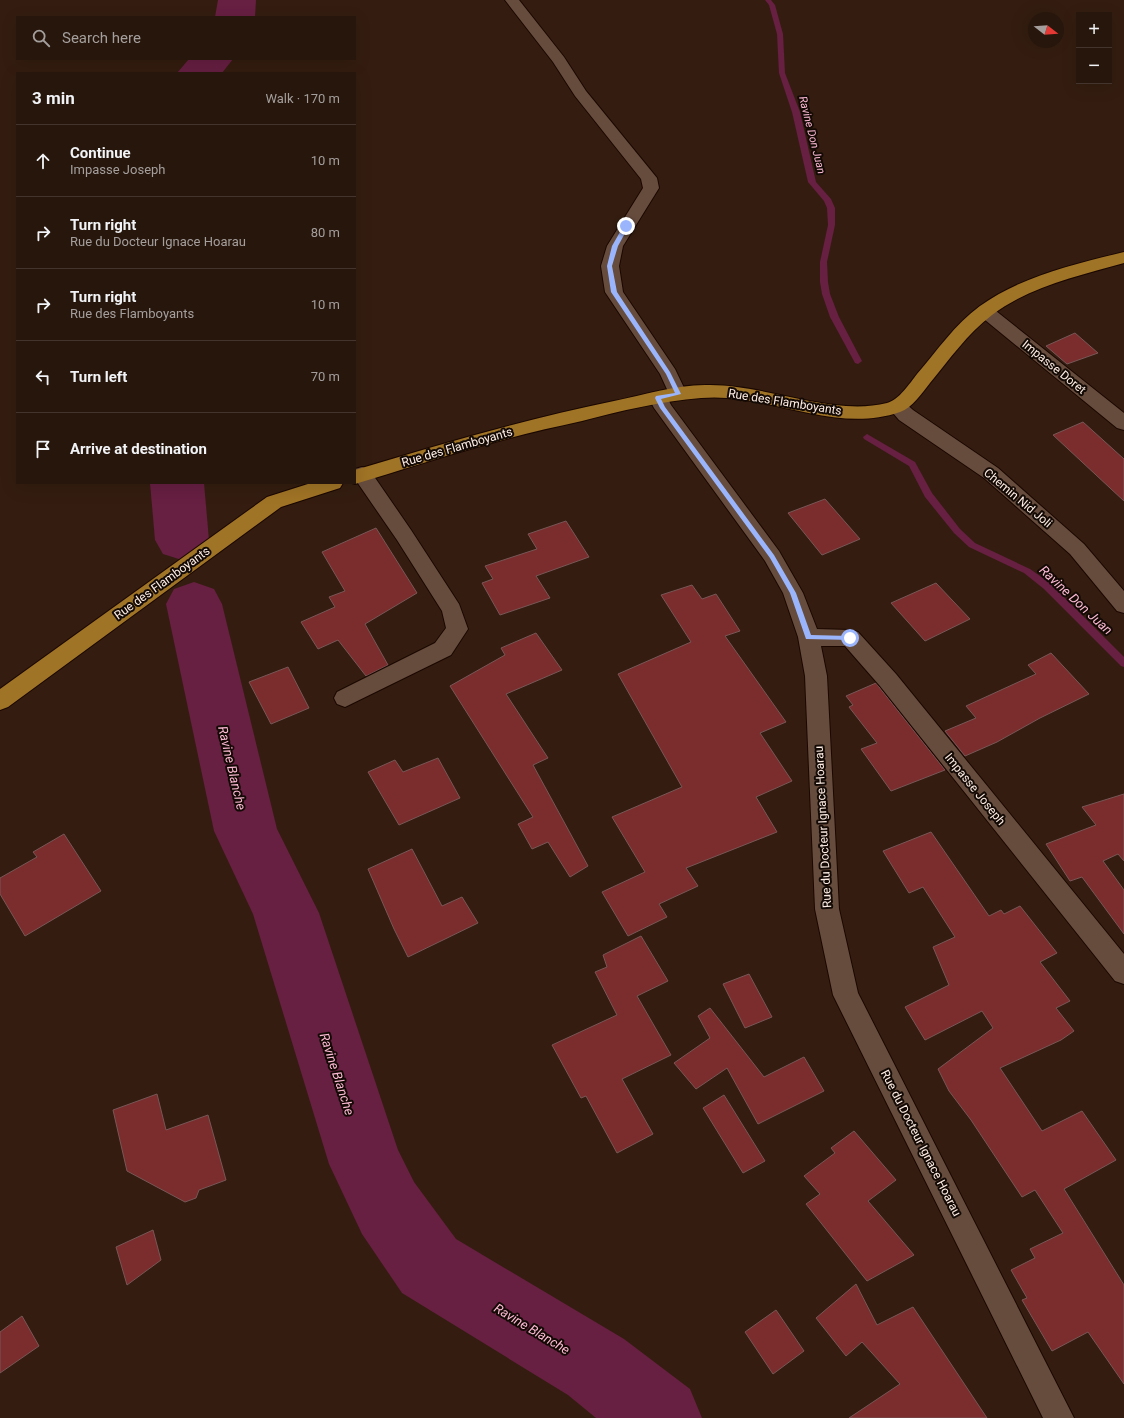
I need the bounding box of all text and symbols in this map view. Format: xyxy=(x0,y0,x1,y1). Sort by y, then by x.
north arrow xyxy=(1028,12,1064,48)
map controls xyxy=(1076,12,1112,84)
button: + xyxy=(1076,12,1112,48)
search box xyxy=(16,16,356,60)
icon: search xyxy=(30,27,52,49)
text: Search here xyxy=(62,29,141,47)
button: − xyxy=(1076,48,1112,84)
text: 3 min xyxy=(32,88,75,108)
text: Walk · 170 m xyxy=(265,91,340,106)
water label: Ravine Don Juan xyxy=(796,95,828,175)
text: Continue xyxy=(70,144,131,162)
icon: ahead xyxy=(32,150,54,172)
text: 10 m xyxy=(311,153,340,168)
text: Impasse Joseph xyxy=(70,162,166,177)
text: Turn right xyxy=(70,216,136,234)
route end xyxy=(617,217,635,235)
icon: right xyxy=(32,222,54,244)
text: 80 m xyxy=(311,225,340,240)
text: Rue du Docteur Ignace Hoarau xyxy=(70,234,246,249)
text: Turn right xyxy=(70,288,136,306)
icon: right xyxy=(32,294,54,316)
text: 10 m xyxy=(311,297,340,312)
text: Rue des Flamboyants xyxy=(70,306,194,321)
street label: Impasse Doret xyxy=(1019,337,1089,397)
icon: left xyxy=(32,366,54,388)
text: Turn left xyxy=(70,368,127,386)
text: 70 m xyxy=(311,369,340,384)
street label: Rue des Flamboyants xyxy=(727,386,843,418)
street label: Rue des Flamboyants xyxy=(400,424,514,470)
icon: arrive xyxy=(32,438,54,460)
text: Arrive at destination xyxy=(70,440,207,458)
street label: Chemin Nid Joli xyxy=(981,466,1055,531)
street label: Rue des Flamboyants xyxy=(112,544,212,622)
water label: Ravine Don Juan xyxy=(1037,562,1115,638)
route start xyxy=(841,629,859,647)
water label: Ravine Blanche xyxy=(215,725,249,812)
street label: Rue du Docteur Ignace Hoarau xyxy=(812,746,834,908)
street label: Impasse Joseph xyxy=(942,750,1008,828)
water label: Ravine Blanche xyxy=(317,1031,357,1117)
street label: Rue du Docteur Ignace Hoarau xyxy=(878,1067,964,1219)
water label: Ravine Blanche xyxy=(491,1301,573,1358)

